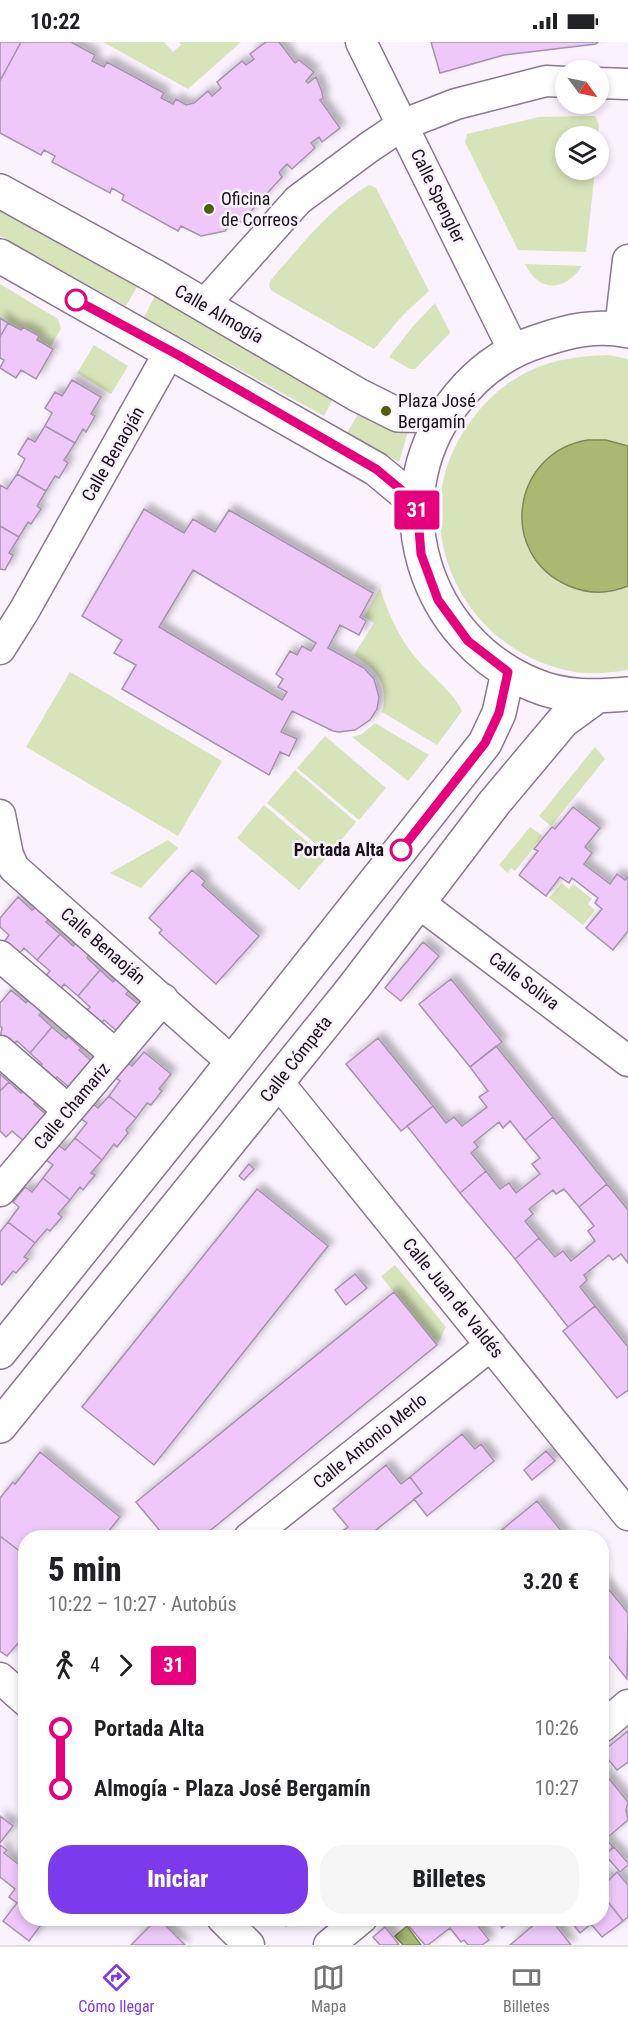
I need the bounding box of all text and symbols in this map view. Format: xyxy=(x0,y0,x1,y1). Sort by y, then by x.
text: 10:22 xyxy=(30,9,81,34)
north arrow xyxy=(555,60,609,114)
map controls xyxy=(555,60,609,180)
button: layers xyxy=(555,126,609,180)
street label: Calle Spengler xyxy=(407,145,470,247)
place label: Oficina de Correos xyxy=(221,188,298,230)
marker: Oficina de Correos xyxy=(202,202,216,216)
street label: Calle Almogía xyxy=(171,280,267,347)
unlabelled marker xyxy=(65,289,87,311)
place label: Plaza José Bergamín xyxy=(398,390,476,432)
street label: Calle Benaoján xyxy=(77,403,148,505)
marker: Plaza José Bergamín xyxy=(379,404,393,418)
line badge: 31 xyxy=(390,490,444,530)
text: 31 xyxy=(406,498,428,522)
place label: Portada Alta xyxy=(294,839,384,860)
marker: Portada Alta xyxy=(390,839,412,861)
street label: Calle Benaoján xyxy=(57,903,150,988)
street label: Calle Soliva xyxy=(485,947,564,1014)
street label: Calle Cómpeta xyxy=(255,1011,336,1106)
street label: Calle Chamariz xyxy=(29,1058,114,1153)
street label: Calle Juan de Valdés xyxy=(399,1234,508,1362)
street label: Calle Antonio Merlo xyxy=(309,1389,431,1493)
text: 5 min xyxy=(48,1550,122,1589)
text: 3.20 € xyxy=(523,1569,579,1594)
text: 10:22 – 10:27 · Autobús xyxy=(48,1592,237,1616)
icon: walk xyxy=(48,1649,81,1682)
icon: forward xyxy=(109,1649,142,1682)
text: 4 xyxy=(90,1653,100,1677)
text: 31 xyxy=(163,1653,184,1677)
text: Portada Alta xyxy=(94,1716,204,1741)
text: 10:26 xyxy=(535,1716,579,1740)
text: Almogía - Plaza José Bergamín xyxy=(94,1776,371,1801)
text: 10:27 xyxy=(535,1776,579,1800)
button: Iniciar xyxy=(48,1845,308,1914)
button: Billetes xyxy=(320,1845,579,1914)
tab: Cómo llegar xyxy=(78,1961,154,2016)
tab: Mapa xyxy=(311,1961,346,2016)
tab: Billetes xyxy=(503,1961,550,2016)

